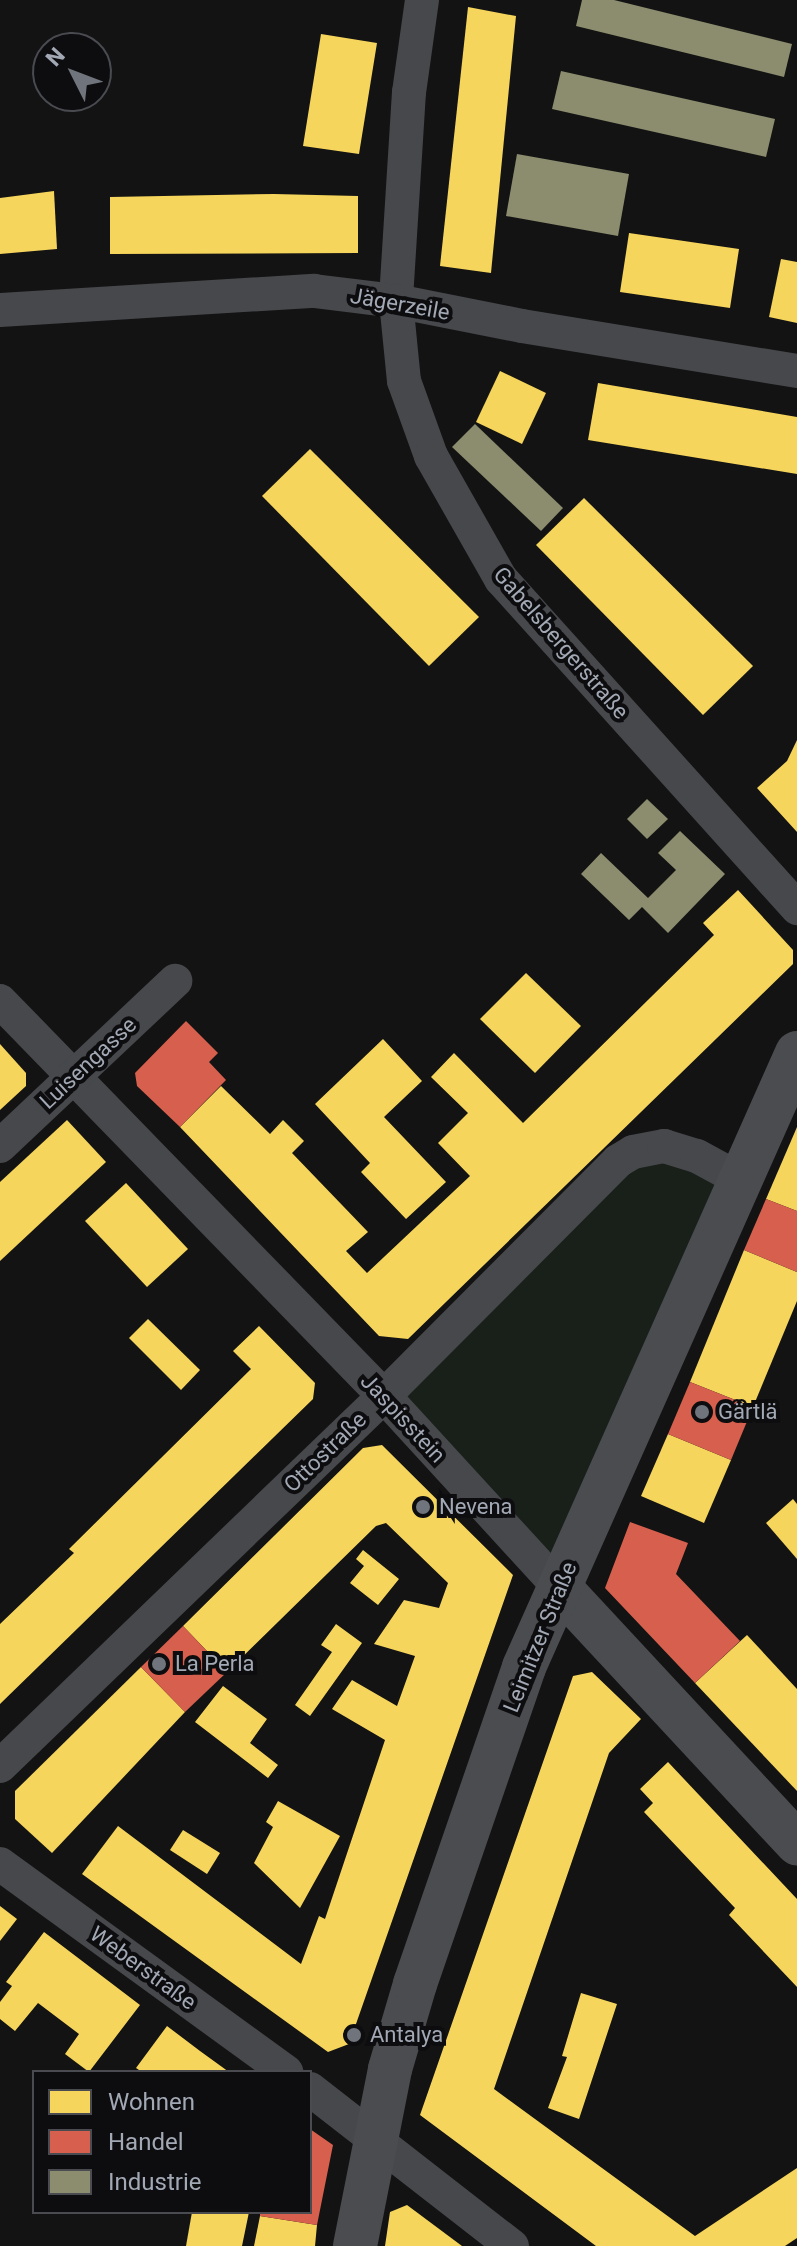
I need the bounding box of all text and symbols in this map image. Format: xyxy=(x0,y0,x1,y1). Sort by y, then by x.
north arrow xyxy=(32,32,112,112)
text: N xyxy=(41,43,70,71)
street label: Jägerzeile xyxy=(348,282,452,326)
street label: Gabelsbergerstraße xyxy=(488,562,634,724)
street label: Luisengasse xyxy=(34,1011,142,1115)
street label: Jaspisstein xyxy=(355,1368,451,1468)
place label: Gärtlä xyxy=(718,1399,777,1425)
marker: Gärtlä xyxy=(693,1403,711,1421)
street label: Ottostraße xyxy=(278,1406,372,1498)
place label: Nevena xyxy=(439,1494,513,1520)
marker: Nevena xyxy=(414,1498,432,1516)
street label: Leimitzer Straße xyxy=(498,1558,582,1716)
place label: La Perla xyxy=(175,1651,254,1677)
marker: La Perla xyxy=(150,1655,168,1673)
street label: Weberstraße xyxy=(85,1921,201,2015)
place label: Antalya xyxy=(370,2022,443,2048)
marker: Antalya xyxy=(345,2026,363,2044)
legend xyxy=(32,2070,312,2214)
text: Wohnen xyxy=(108,2088,195,2116)
text: Handel xyxy=(108,2128,184,2156)
text: Industrie xyxy=(108,2168,201,2196)

